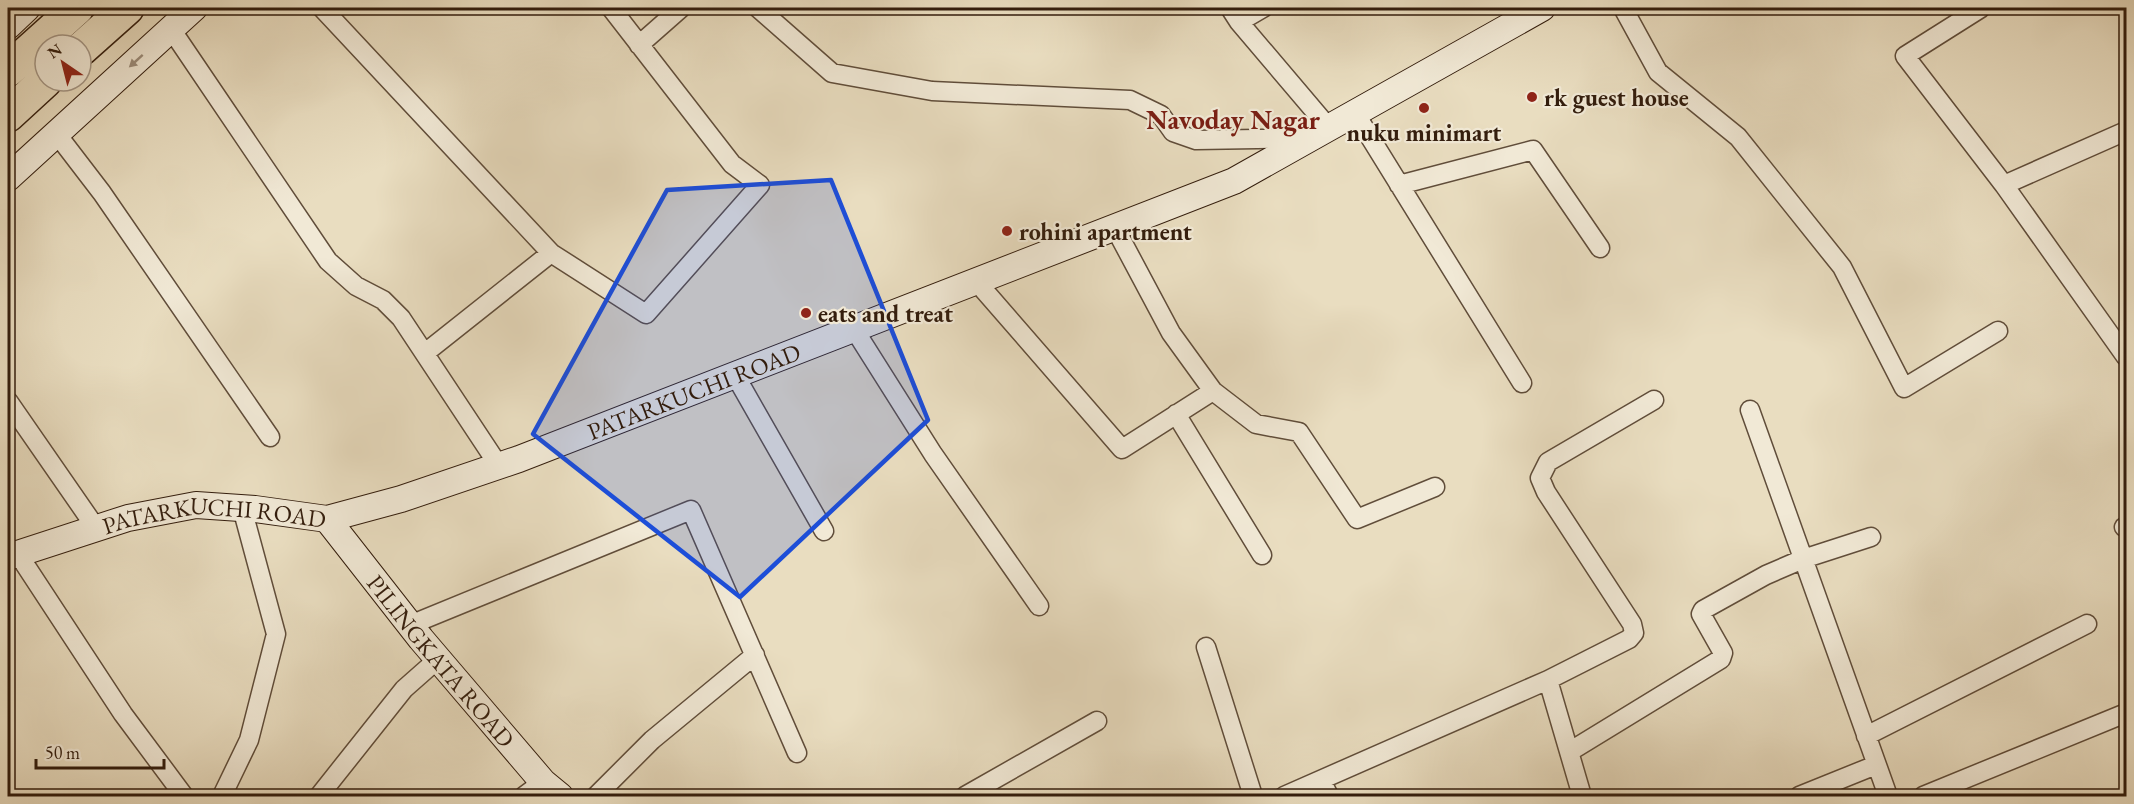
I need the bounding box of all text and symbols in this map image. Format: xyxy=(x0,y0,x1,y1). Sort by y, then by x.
north arrow xyxy=(33,33,93,93)
text: N xyxy=(43,39,66,63)
one-way arrow xyxy=(128,54,143,68)
place label: rk guest house xyxy=(1544,82,1689,114)
marker: rk guest house xyxy=(1525,90,1539,104)
marker: nuku minimart xyxy=(1417,101,1431,115)
district label: Navoday Nagar xyxy=(1146,102,1321,137)
place label: nuku minimart xyxy=(1347,117,1501,148)
place label: rohini apartment xyxy=(1019,216,1192,247)
marker: rohini apartment xyxy=(1000,224,1014,238)
place label: eats and treat xyxy=(818,298,953,329)
marker: eats and treat xyxy=(799,306,813,320)
street label: PATARKUCHI ROAD xyxy=(583,336,805,446)
street label: PATARKUCHI ROAD xyxy=(98,489,328,541)
street label: PILINGKATA ROAD xyxy=(361,568,522,754)
scale bar xyxy=(36,732,164,770)
text: 50 m xyxy=(45,741,80,764)

